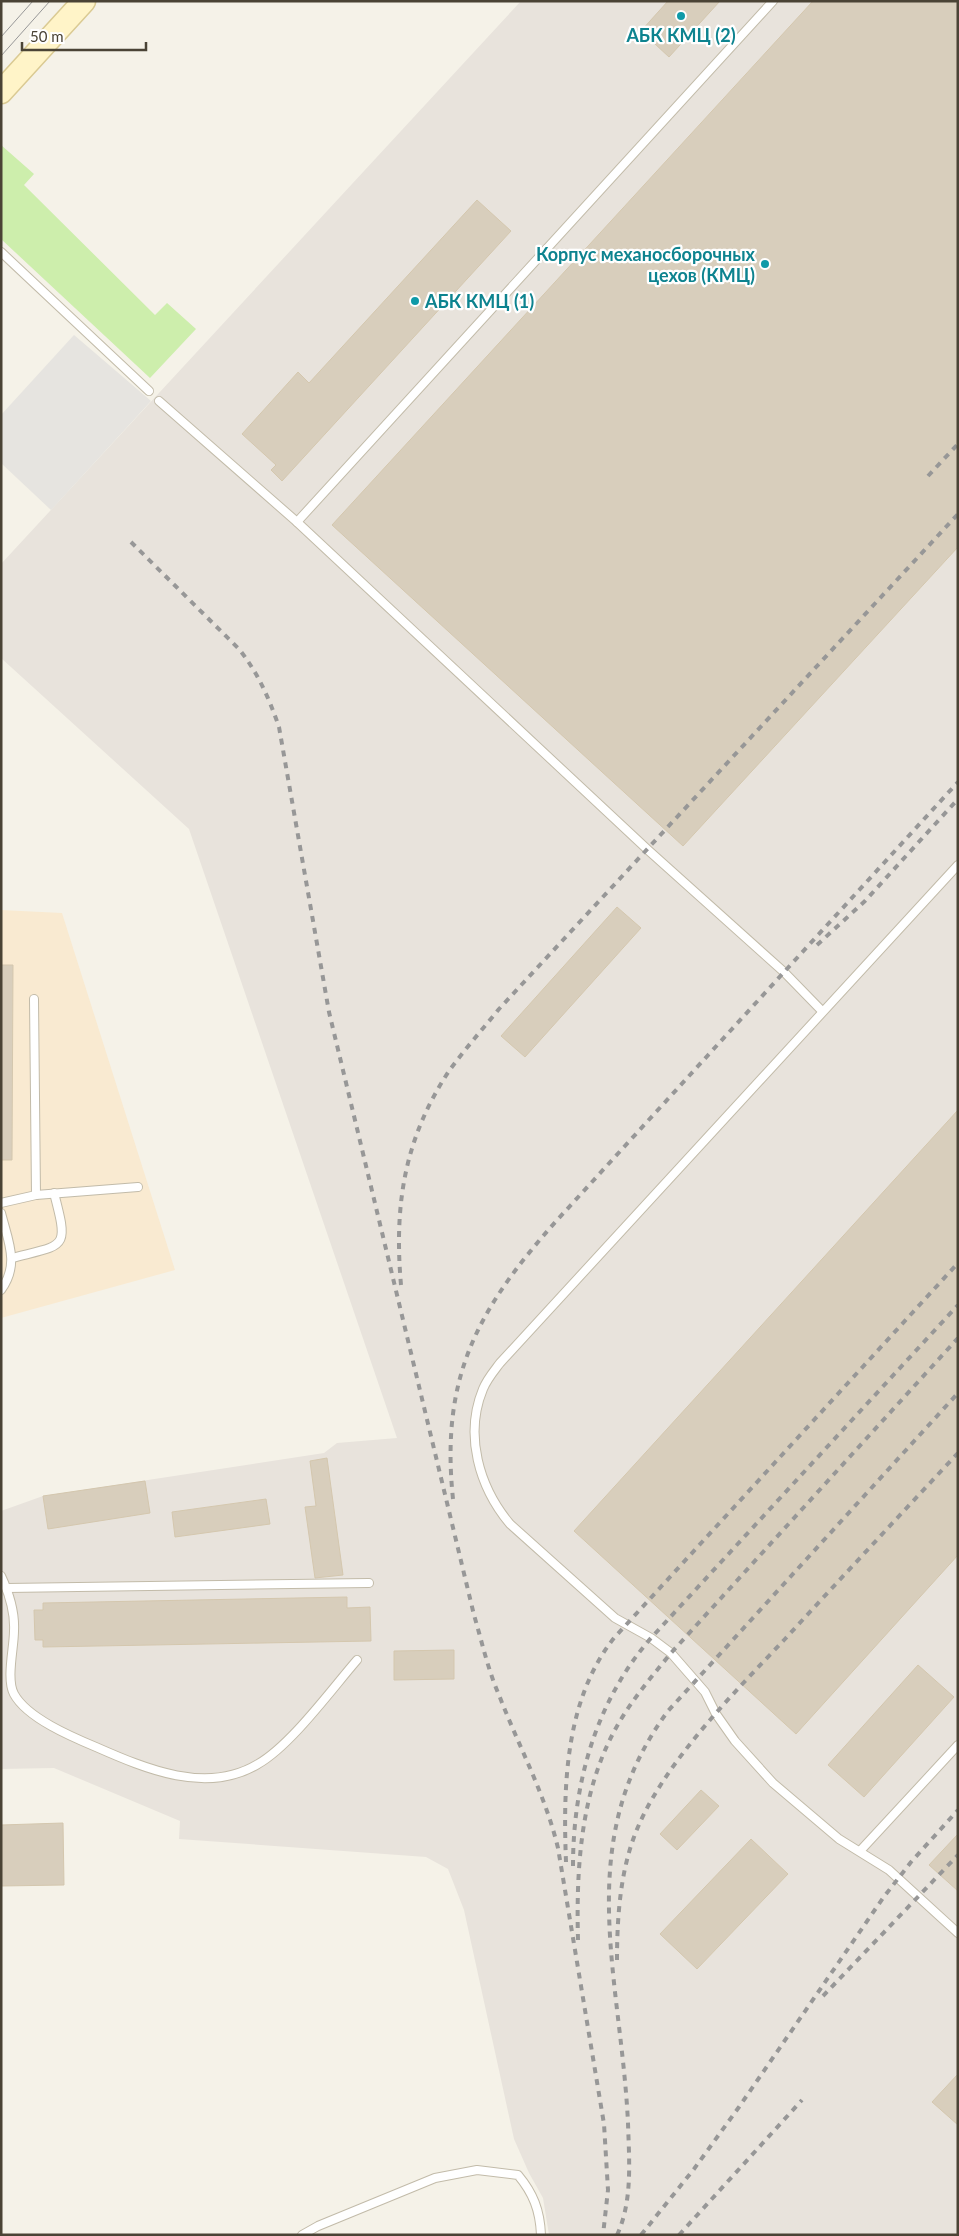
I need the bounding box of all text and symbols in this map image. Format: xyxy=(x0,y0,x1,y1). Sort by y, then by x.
marker: АБК КМЦ (2) xyxy=(675,10,687,22)
scale bar xyxy=(22,20,146,52)
place label: АБК КМЦ (2) xyxy=(625,24,736,46)
text: 50 m xyxy=(30,27,64,45)
place label: Корпус механосборочных цехов (КМЦ) xyxy=(536,243,756,286)
marker: Корпус механосборочных цехов (КМЦ) xyxy=(759,258,771,270)
place label: АБК КМЦ (1) xyxy=(424,290,534,312)
marker: АБК КМЦ (1) xyxy=(409,295,421,307)

